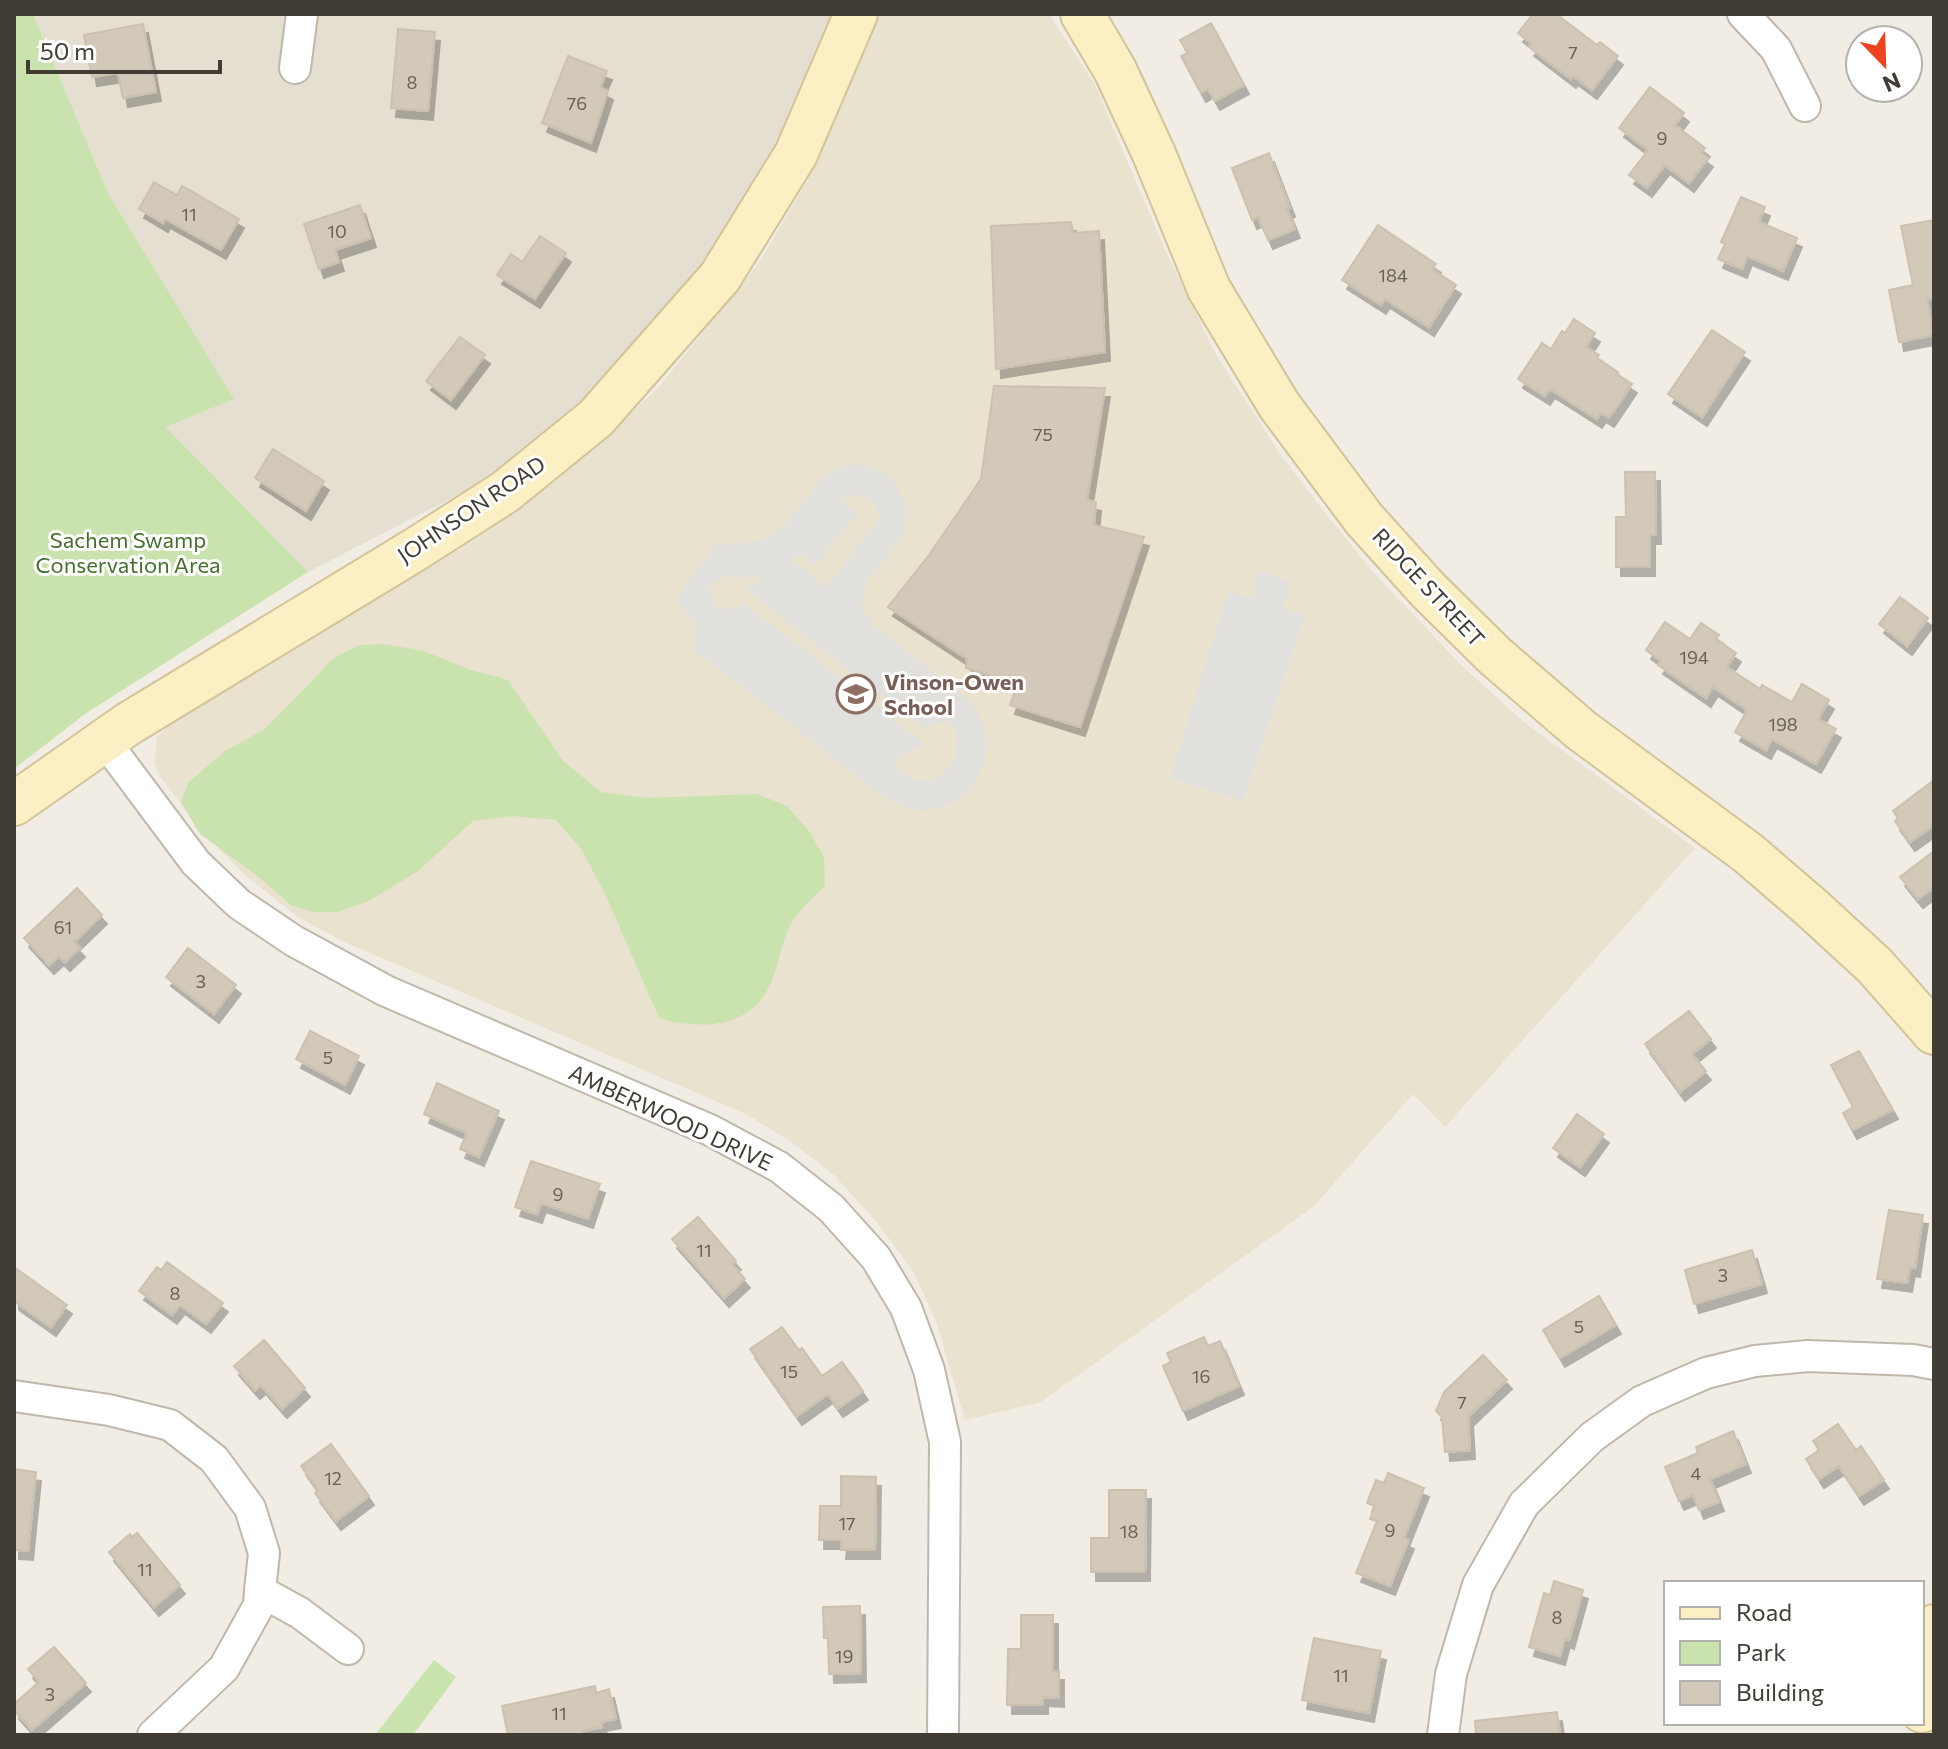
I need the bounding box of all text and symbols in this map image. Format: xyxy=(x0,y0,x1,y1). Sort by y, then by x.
scale bar xyxy=(28,24,220,74)
north arrow xyxy=(1844,24,1924,104)
text: 50 m xyxy=(40,36,95,65)
house number: 7 xyxy=(1568,41,1578,63)
text: N xyxy=(1879,67,1905,99)
house number: 8 xyxy=(407,71,418,93)
house number: 76 xyxy=(567,92,587,114)
house number: 9 xyxy=(1657,127,1667,149)
house number: 11 xyxy=(181,203,197,225)
house number: 10 xyxy=(327,220,347,242)
house number: 184 xyxy=(1378,264,1408,286)
house number: 75 xyxy=(1033,423,1053,445)
street label: JOHNSON ROAD xyxy=(392,450,550,568)
street label: RIDGE STREET xyxy=(1367,522,1491,652)
park label: Sachem Swamp Conservation Area xyxy=(35,526,221,578)
house number: 194 xyxy=(1679,646,1709,668)
place label: Vinson-Owen School xyxy=(884,668,1024,720)
school or university icon: Vinson-Owen School xyxy=(835,673,877,715)
house number: 198 xyxy=(1768,713,1798,735)
house number: 61 xyxy=(54,916,72,938)
house number: 3 xyxy=(196,970,206,992)
house number: 5 xyxy=(323,1046,333,1068)
street label: AMBERWOOD DRIVE xyxy=(565,1058,777,1176)
house number: 9 xyxy=(553,1183,563,1205)
house number: 11 xyxy=(696,1239,712,1261)
house number: 3 xyxy=(1718,1264,1728,1286)
house number: 8 xyxy=(170,1282,181,1304)
house number: 5 xyxy=(1574,1315,1584,1337)
house number: 15 xyxy=(780,1360,798,1382)
house number: 16 xyxy=(1192,1365,1210,1387)
house number: 7 xyxy=(1457,1391,1467,1413)
house number: 4 xyxy=(1691,1462,1702,1484)
house number: 12 xyxy=(324,1467,342,1489)
house number: 17 xyxy=(838,1512,856,1534)
house number: 9 xyxy=(1385,1519,1395,1541)
house number: 18 xyxy=(1120,1520,1138,1542)
house number: 11 xyxy=(137,1558,153,1580)
legend xyxy=(1664,1581,1924,1725)
text: Road xyxy=(1736,1597,1792,1626)
house number: 8 xyxy=(1552,1606,1563,1628)
text: Park xyxy=(1736,1637,1786,1666)
house number: 19 xyxy=(835,1645,853,1667)
house number: 11 xyxy=(1333,1664,1349,1686)
text: Building xyxy=(1736,1677,1824,1706)
house number: 3 xyxy=(45,1683,55,1705)
house number: 11 xyxy=(551,1702,567,1724)

